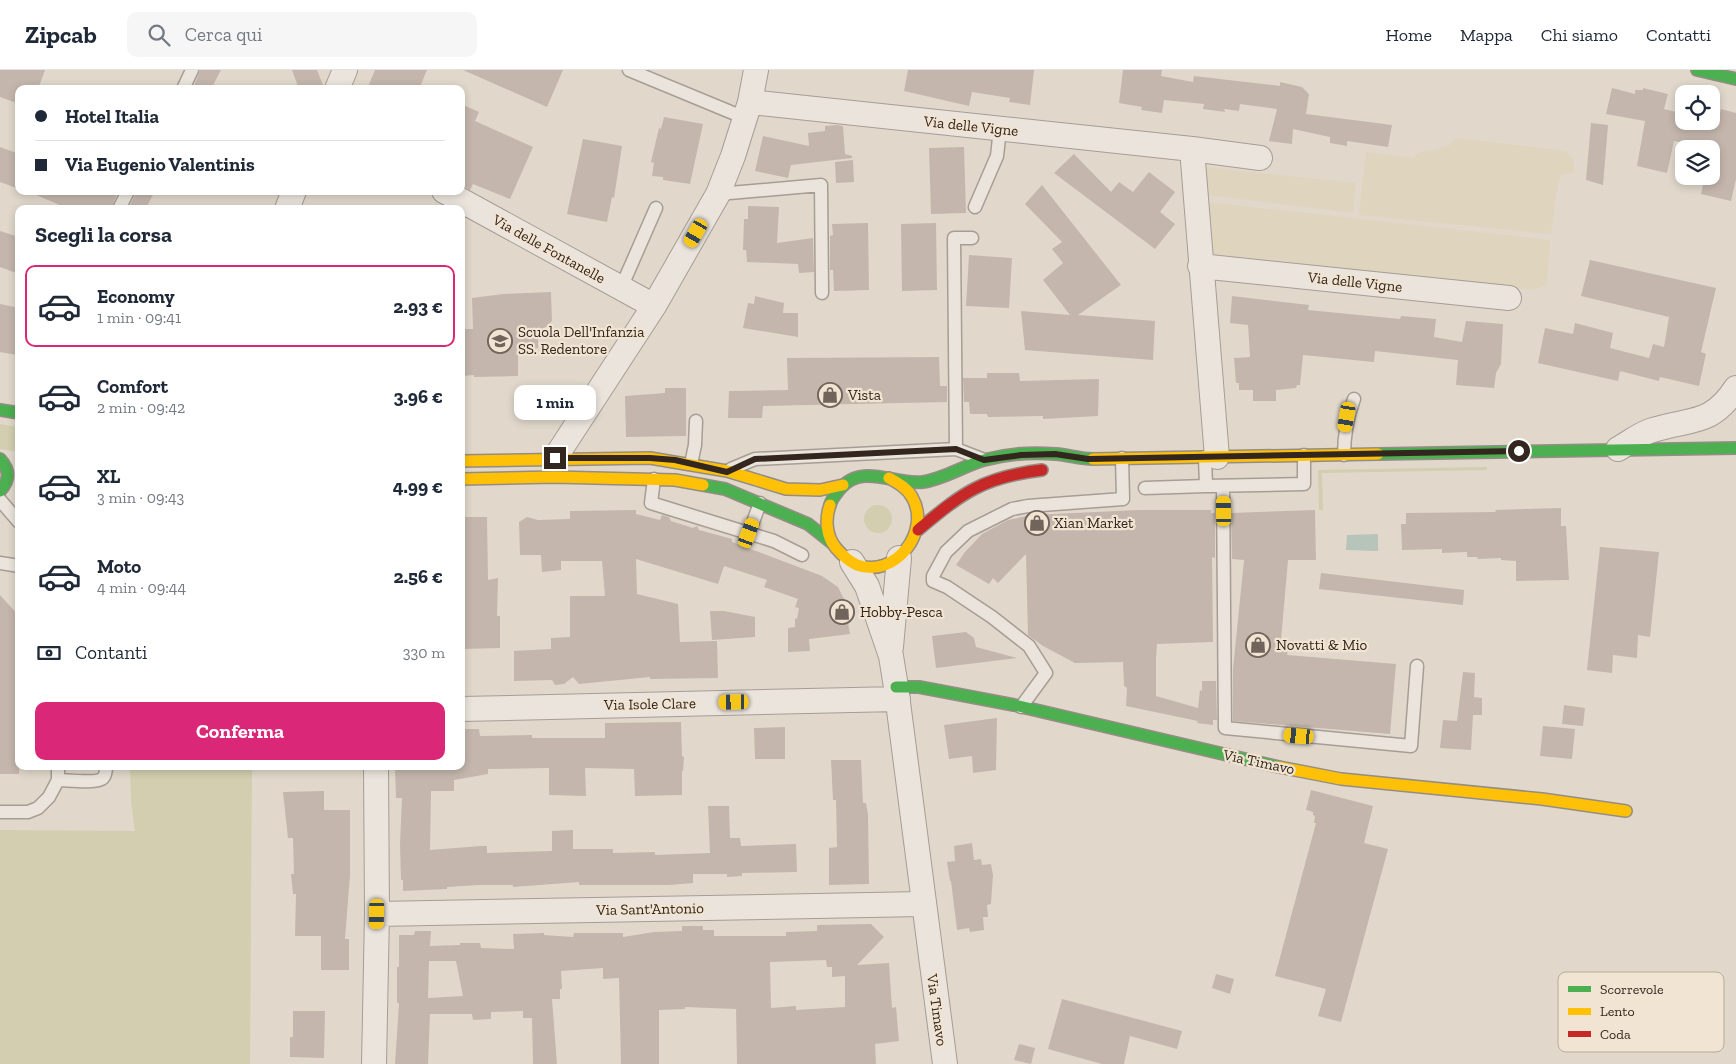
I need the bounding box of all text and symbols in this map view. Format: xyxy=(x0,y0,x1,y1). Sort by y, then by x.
search box xyxy=(127,12,477,57)
text: Zipcab xyxy=(25,20,97,49)
icon: search xyxy=(145,21,173,49)
text: Cerca qui xyxy=(185,23,262,46)
text: Home xyxy=(1386,24,1432,46)
text: Mappa xyxy=(1460,24,1513,46)
text: Chi siamo xyxy=(1541,24,1618,46)
text: Contatti xyxy=(1646,24,1711,46)
map controls xyxy=(1675,85,1720,185)
button: locate xyxy=(1675,85,1720,130)
text: Hotel Italia xyxy=(65,105,159,128)
street label: Via delle Vigne xyxy=(922,112,1019,140)
button: layers xyxy=(1675,140,1720,185)
text: Via Eugenio Valentinis xyxy=(65,153,255,176)
street label: Via delle Fontanelle xyxy=(489,210,608,287)
car xyxy=(682,216,709,250)
text: Scegli la corsa xyxy=(35,221,172,248)
street label: Via delle Vigne xyxy=(1306,268,1403,296)
icon: car xyxy=(37,284,82,329)
text: Economy xyxy=(97,285,175,308)
text: 2.93 € xyxy=(393,295,443,318)
text: 1 min · 09:41 xyxy=(97,308,181,327)
place label: Scuola Dell'Infanzia SS. Redentore xyxy=(518,323,644,358)
school or university icon: Scuola Dell'Infanzia SS. Redentore xyxy=(487,328,513,354)
icon: car xyxy=(37,374,82,419)
text: Comfort xyxy=(97,375,168,398)
shop icon: Vista xyxy=(817,382,843,408)
text: 3.96 € xyxy=(393,385,443,408)
callout: 1 min xyxy=(514,386,596,420)
place label: Vista xyxy=(847,386,881,404)
text: 1 min xyxy=(536,393,574,412)
text: 2 min · 09:42 xyxy=(97,398,185,417)
car xyxy=(1337,401,1356,433)
route start xyxy=(1508,440,1530,462)
route end xyxy=(544,447,566,469)
icon: car xyxy=(37,464,82,509)
text: XL xyxy=(97,465,120,488)
text: 4.99 € xyxy=(393,475,443,498)
text: 3 min · 09:43 xyxy=(97,488,184,507)
car xyxy=(1216,496,1231,526)
shop icon: Xian Market xyxy=(1024,510,1050,536)
place label: Xian Market xyxy=(1054,514,1134,532)
car xyxy=(736,516,761,550)
icon: car xyxy=(37,554,82,599)
text: Moto xyxy=(97,555,141,578)
text: 2.56 € xyxy=(394,565,443,588)
text: 4 min · 09:44 xyxy=(97,578,186,597)
shop icon: Hobby-Pesca xyxy=(829,599,855,625)
place label: Hobby-Pesca xyxy=(860,603,943,621)
shop icon: Novatti & Mio xyxy=(1245,632,1271,658)
place label: Novatti & Mio xyxy=(1276,636,1368,654)
icon: cash xyxy=(35,639,63,667)
text: Contanti xyxy=(75,641,147,664)
text: 330 m xyxy=(403,643,445,662)
street label: Via Isole Clare xyxy=(603,694,696,714)
car xyxy=(718,694,749,710)
button: Conferma xyxy=(35,702,445,760)
car xyxy=(1283,727,1314,745)
street label: Via Timavo xyxy=(1221,745,1297,778)
car xyxy=(369,899,384,929)
street label: Via Sant'Antonio xyxy=(595,899,704,919)
street label: Via Timavo xyxy=(923,972,951,1047)
legend xyxy=(1558,972,1724,1052)
text: Scorrevole xyxy=(1600,981,1664,998)
text: Lento xyxy=(1600,1003,1635,1020)
text: Coda xyxy=(1600,1026,1631,1043)

